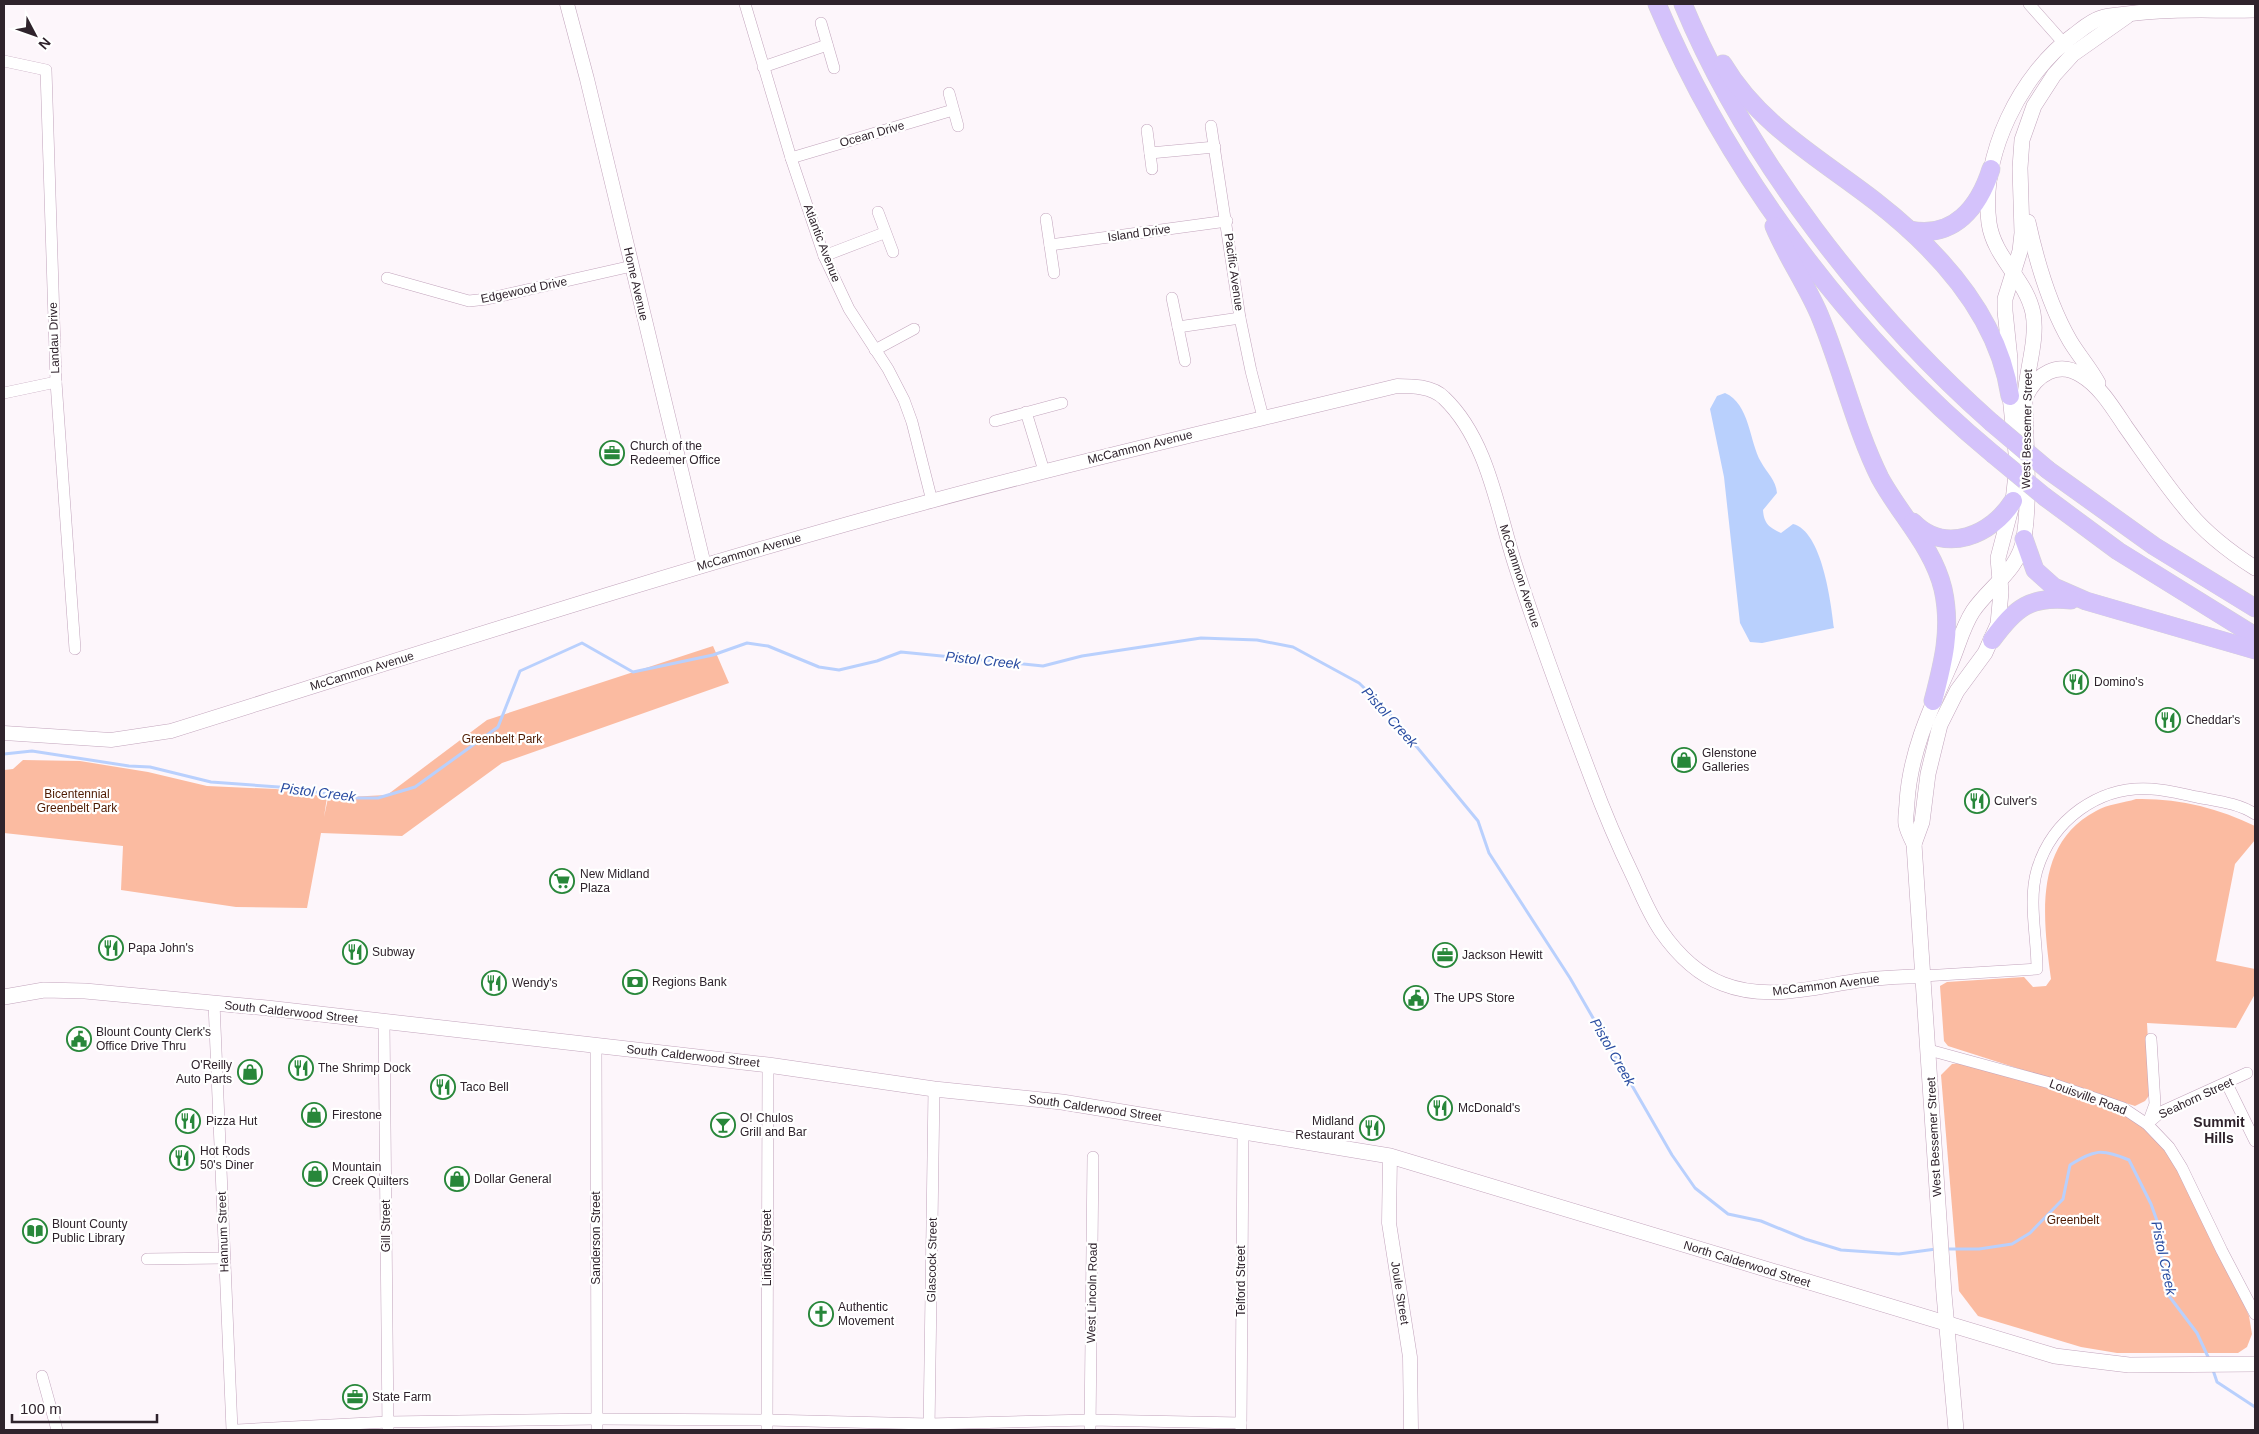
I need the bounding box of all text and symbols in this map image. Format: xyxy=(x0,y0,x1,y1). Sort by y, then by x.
north arrow xyxy=(10,10,60,60)
text: N xyxy=(35,34,54,53)
street label: Ocean Drive xyxy=(838,118,906,150)
street label: Atlantic Avenue xyxy=(801,202,843,284)
street label: Island Drive xyxy=(1107,222,1172,244)
street label: Pacific Avenue xyxy=(1222,232,1246,312)
street label: Home Avenue xyxy=(621,246,651,323)
street label: Edgewood Drive xyxy=(479,274,569,306)
street label: Landau Drive xyxy=(46,302,62,374)
street label: West Bessemer Street xyxy=(2019,368,2035,489)
street label: McCammon Avenue xyxy=(1086,427,1194,467)
place label: Church of the Redeemer Office xyxy=(630,439,721,467)
office icon: Church of the Redeemer Office xyxy=(599,440,625,466)
street label: McCammon Avenue xyxy=(1497,523,1543,630)
street label: McCammon Avenue xyxy=(695,530,803,574)
street label: McCammon Avenue xyxy=(308,648,416,693)
water label: Pistol Creek xyxy=(945,648,1022,672)
restaurant icon: Domino's xyxy=(2063,669,2089,695)
place label: Domino's xyxy=(2094,675,2144,689)
water label: Pistol Creek xyxy=(1359,684,1422,751)
restaurant icon: Cheddar's xyxy=(2155,707,2181,733)
place label: Cheddar's xyxy=(2186,713,2240,727)
park label: Greenbelt Park xyxy=(462,732,543,746)
place label: Glenstone Galleries xyxy=(1702,746,1757,774)
shop icon: Glenstone Galleries xyxy=(1671,747,1697,773)
water label: Pistol Creek xyxy=(280,779,357,805)
park label: Bicentennial Greenbelt Park xyxy=(37,787,118,815)
restaurant icon: Culver's xyxy=(1964,788,1990,814)
place label: Culver's xyxy=(1994,794,2037,808)
place label: New Midland Plaza xyxy=(580,867,649,895)
supermarket icon: New Midland Plaza xyxy=(549,868,575,894)
restaurant icon: Papa John's xyxy=(98,935,124,961)
restaurant icon: Subway xyxy=(342,939,368,965)
place label: Papa John's xyxy=(128,941,194,955)
office icon: Jackson Hewitt xyxy=(1432,942,1458,968)
place label: Subway xyxy=(372,945,415,959)
place label: Jackson Hewitt xyxy=(1462,948,1543,962)
bank icon: Regions Bank xyxy=(622,969,648,995)
restaurant icon: Wendy's xyxy=(481,970,507,996)
street label: McCammon Avenue xyxy=(1772,971,1881,999)
place label: Regions Bank xyxy=(652,975,728,989)
place label: Wendy's xyxy=(512,976,557,990)
public building icon: The UPS Store xyxy=(1403,985,1429,1011)
place label: The UPS Store xyxy=(1434,991,1515,1005)
street label: South Calderwood Street xyxy=(224,998,359,1026)
water label: Pistol Creek xyxy=(1587,1015,1639,1090)
place label: Blount County Clerk's Office Drive Thru xyxy=(96,1025,211,1053)
public building icon: Blount County Clerk's Office Drive Thru xyxy=(66,1026,92,1052)
street label: South Calderwood Street xyxy=(626,1042,761,1070)
restaurant icon: The Shrimp Dock xyxy=(288,1055,314,1081)
place label: O'Reilly Auto Parts xyxy=(176,1058,232,1086)
shop icon: O'Reilly Auto Parts xyxy=(237,1059,263,1085)
place label: The Shrimp Dock xyxy=(318,1061,412,1075)
restaurant icon: Taco Bell xyxy=(430,1074,456,1100)
street label: Seahorn Street xyxy=(2156,1074,2236,1121)
street label: West Bessemer Street xyxy=(1924,1076,1944,1197)
street label: Louisville Road xyxy=(2047,1077,2129,1117)
place label: Taco Bell xyxy=(460,1080,509,1094)
street label: South Calderwood Street xyxy=(1028,1092,1163,1124)
restaurant icon: McDonald's xyxy=(1427,1095,1453,1121)
place label: McDonald's xyxy=(1458,1101,1520,1115)
shop icon: Firestone xyxy=(301,1102,327,1128)
restaurant icon: Pizza Hut xyxy=(175,1108,201,1134)
place label: Firestone xyxy=(332,1108,382,1122)
place label: O! Chulos Grill and Bar xyxy=(740,1111,807,1139)
bar icon: O! Chulos Grill and Bar xyxy=(710,1112,736,1138)
place label: Pizza Hut xyxy=(206,1114,258,1128)
place label: Midland Restaurant xyxy=(1295,1114,1355,1142)
district label: Summit Hills xyxy=(2193,1114,2245,1146)
restaurant icon: Midland Restaurant xyxy=(1359,1115,1385,1141)
place label: Hot Rods 50's Diner xyxy=(200,1144,254,1172)
restaurant icon: Hot Rods 50's Diner xyxy=(169,1145,195,1171)
place label: Mountain Creek Quilters xyxy=(332,1160,409,1188)
shop icon: Mountain Creek Quilters xyxy=(302,1161,328,1187)
shop icon: Dollar General xyxy=(444,1166,470,1192)
place label: Dollar General xyxy=(474,1172,551,1186)
street label: Hannum Street xyxy=(215,1191,231,1273)
street label: Sanderson Street xyxy=(589,1191,603,1285)
street label: Gill Street xyxy=(379,1199,393,1252)
street label: Lindsay Street xyxy=(760,1209,774,1286)
park label: Greenbelt xyxy=(2047,1213,2100,1227)
place label: Blount County Public Library xyxy=(52,1217,127,1245)
street label: Glascock Street xyxy=(924,1217,940,1302)
library icon: Blount County Public Library xyxy=(22,1218,48,1244)
water label: Pistol Creek xyxy=(2148,1219,2180,1298)
street label: North Calderwood Street xyxy=(1682,1238,1813,1290)
street label: West Lincoln Road xyxy=(1084,1243,1100,1343)
street label: Telford Street xyxy=(1234,1245,1248,1317)
street label: Joule Street xyxy=(1388,1260,1412,1326)
place label: Authentic Movement xyxy=(838,1300,895,1328)
church icon: Authentic Movement xyxy=(808,1301,834,1327)
office icon: State Farm xyxy=(342,1384,368,1410)
place label: State Farm xyxy=(372,1390,431,1404)
scale bar xyxy=(12,1392,158,1424)
text: 100 m xyxy=(20,1400,62,1417)

